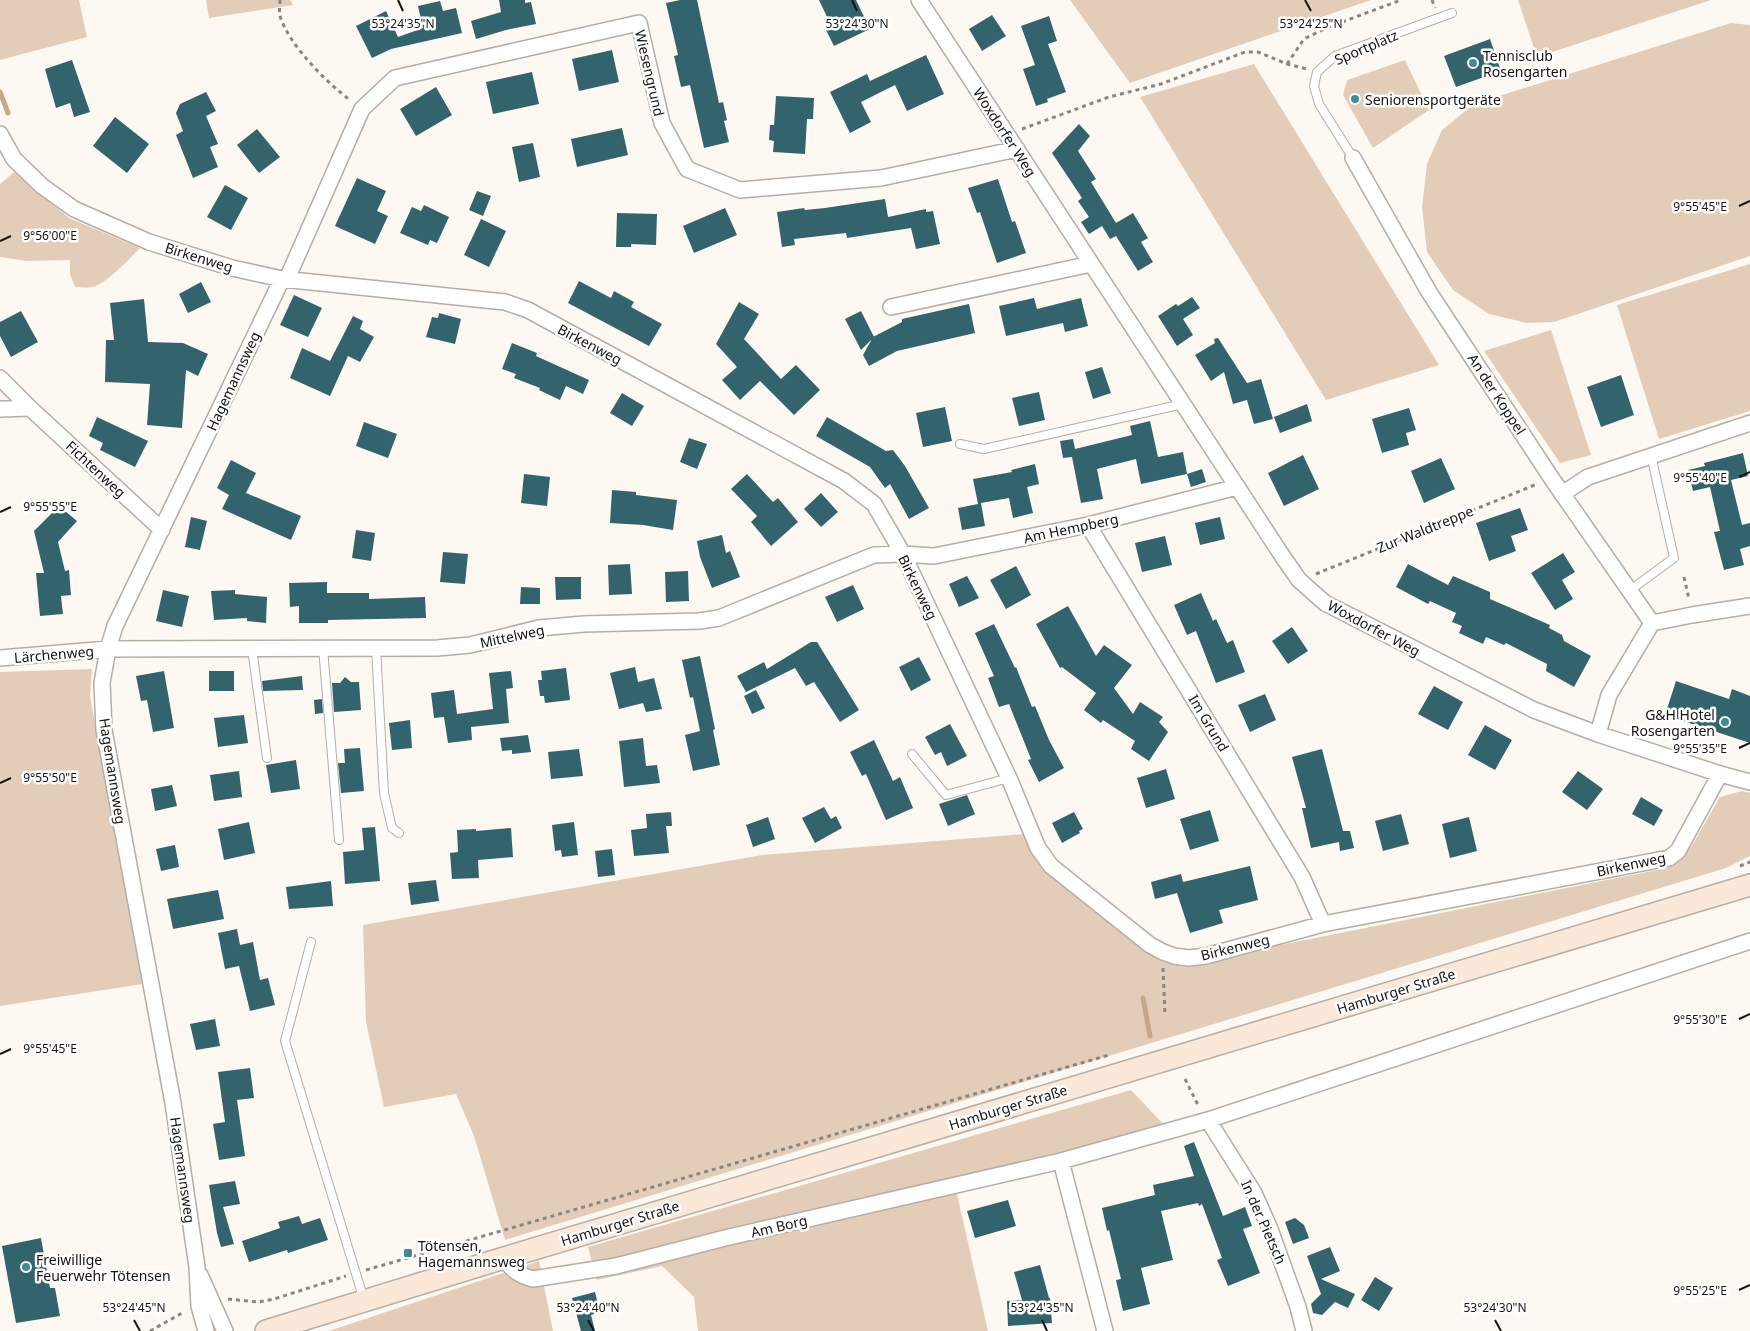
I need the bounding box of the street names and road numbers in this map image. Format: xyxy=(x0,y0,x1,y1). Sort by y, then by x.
street label: Sportplatz xyxy=(1331,25,1401,69)
street label: Wiesengrund xyxy=(631,28,669,118)
street label: Woxdorfer Weg xyxy=(969,84,1041,180)
street label: Birkenweg xyxy=(163,238,235,276)
street label: Birkenweg xyxy=(555,319,625,369)
street label: Hagemannsweg xyxy=(202,328,264,434)
street label: An der Koppel xyxy=(1464,350,1530,438)
street label: Fichtenweg xyxy=(62,436,130,502)
street label: Zur Waldtreppe xyxy=(1374,501,1476,557)
street label: Am Hempberg xyxy=(1022,509,1120,547)
street label: Birkenweg xyxy=(894,551,942,623)
street label: Woxdorfer Weg xyxy=(1324,596,1424,660)
street label: Mittelweg xyxy=(478,620,546,652)
street label: Lärchenweg xyxy=(13,641,95,667)
street label: Im Grund xyxy=(1185,691,1233,755)
street label: Hagemannsweg xyxy=(95,717,131,825)
street label: Birkenweg xyxy=(1595,847,1667,881)
street label: Birkenweg xyxy=(1199,929,1271,965)
street label: Hamburger Straße xyxy=(1334,964,1458,1018)
street label: Hamburger Straße xyxy=(946,1080,1070,1134)
street label: Hagemannsweg xyxy=(166,1116,200,1224)
street label: In der Pietsch xyxy=(1237,1177,1291,1267)
street label: Hamburger Straße xyxy=(558,1196,682,1250)
street label: Am Borg xyxy=(749,1210,809,1242)

